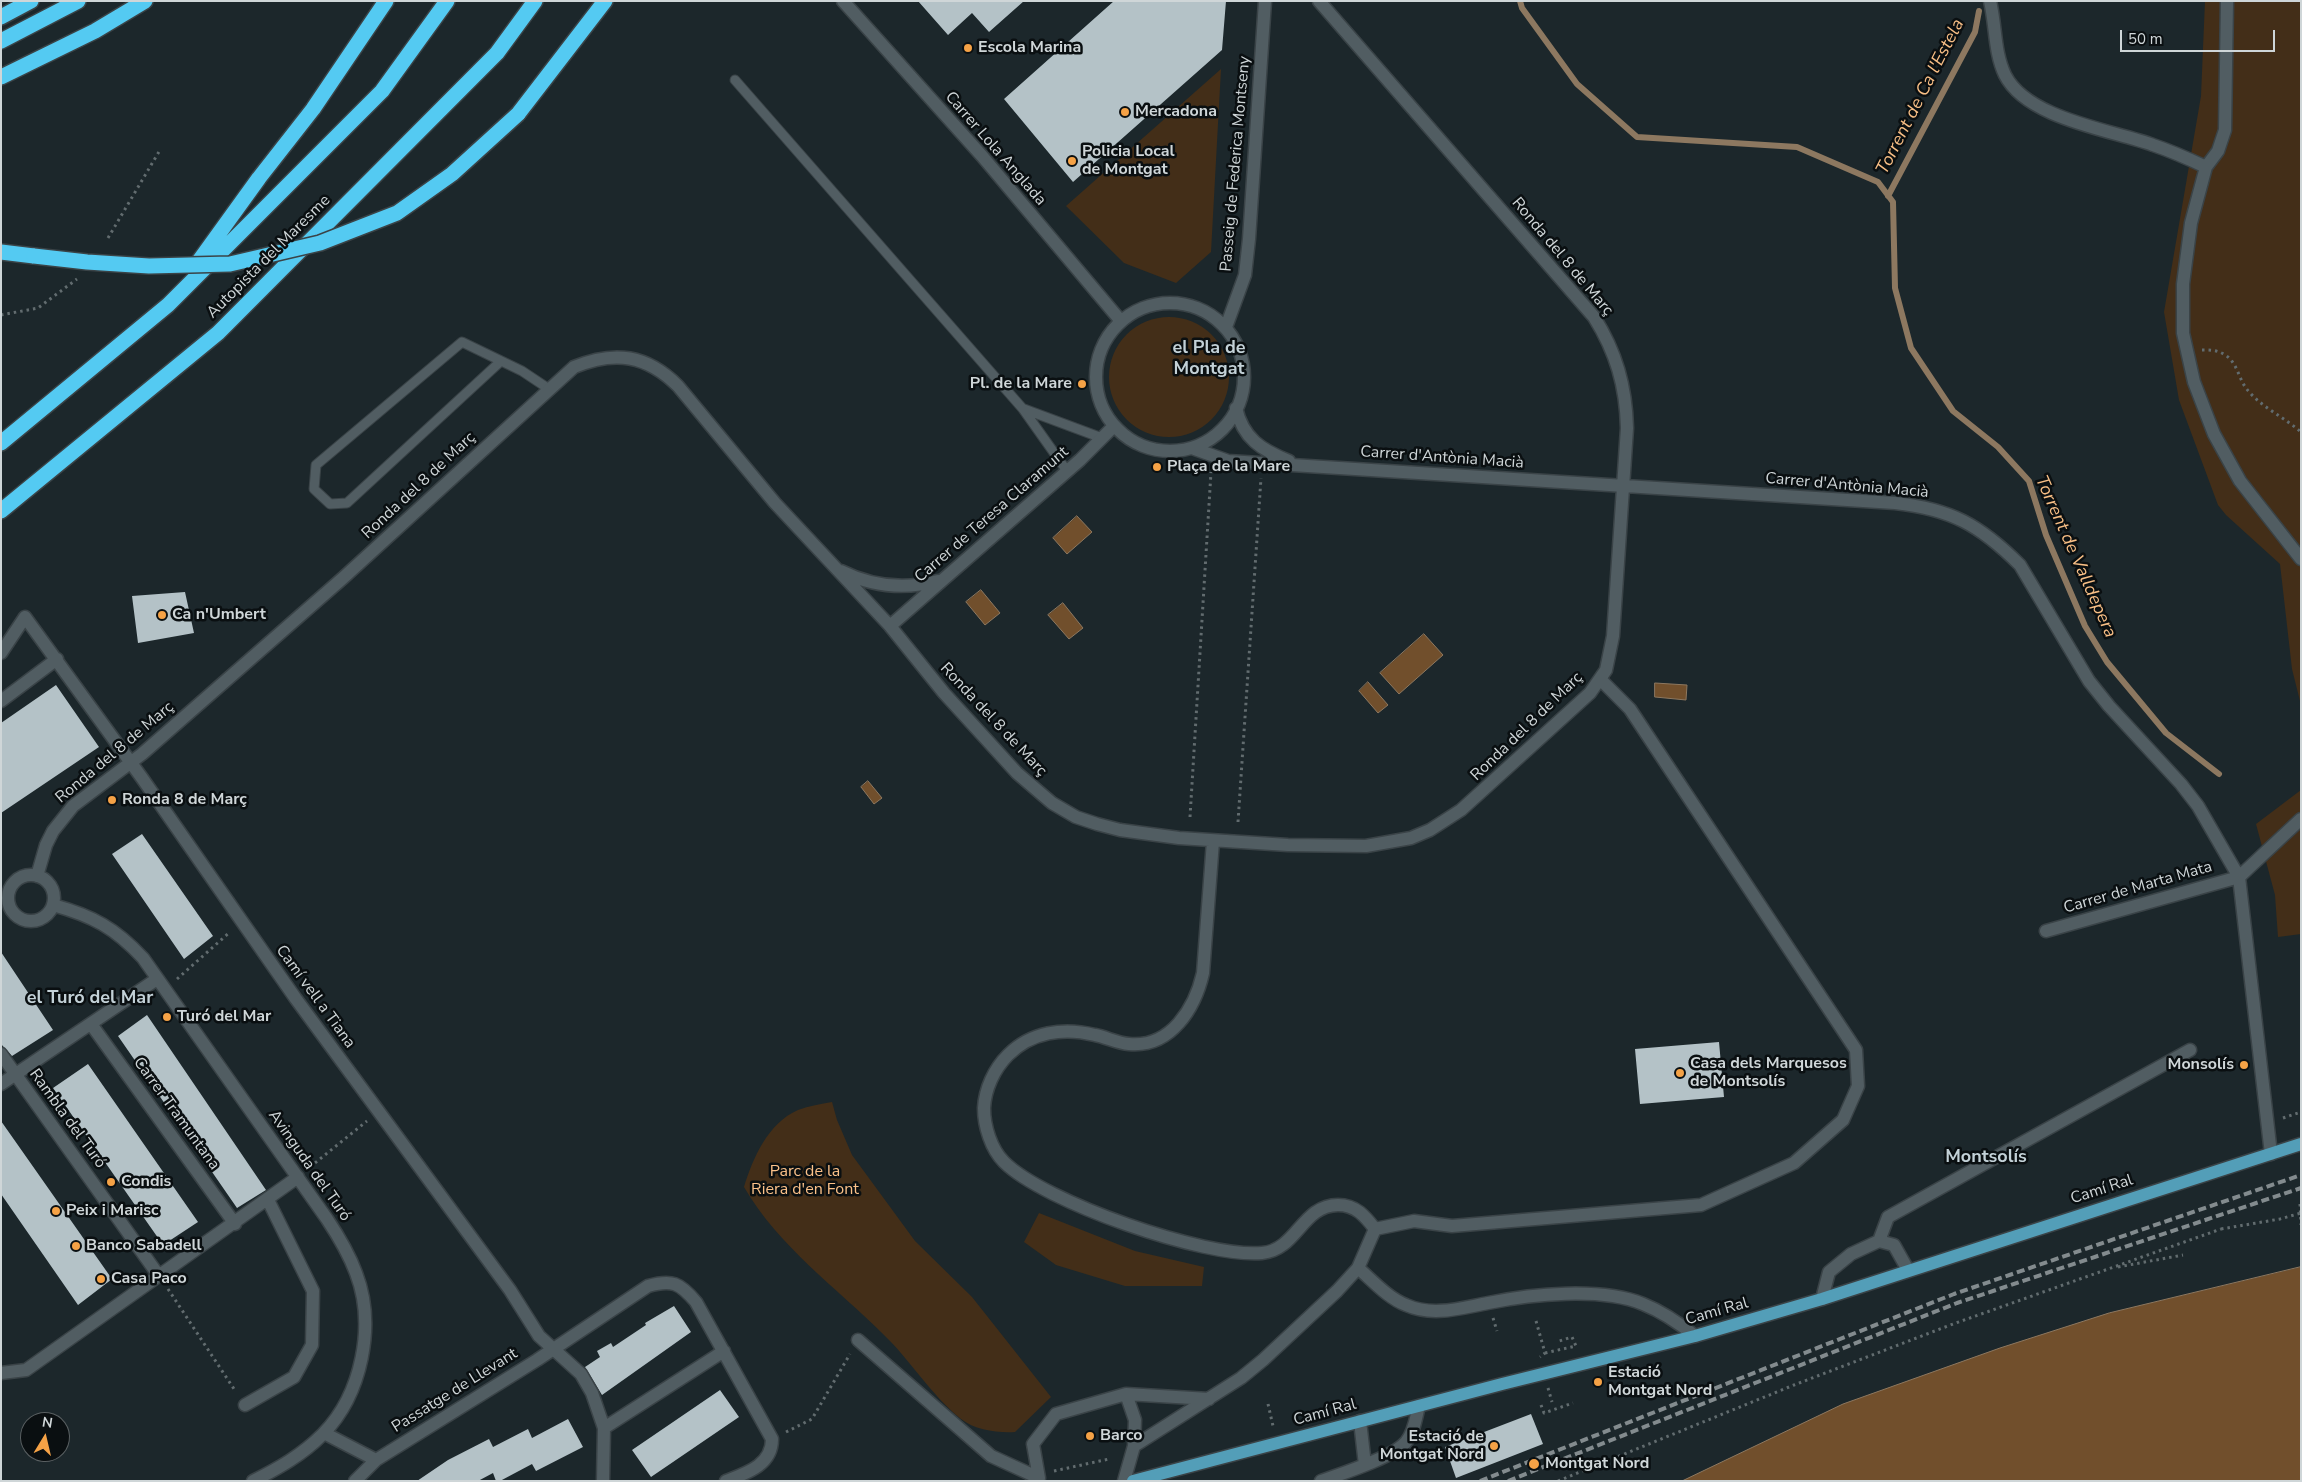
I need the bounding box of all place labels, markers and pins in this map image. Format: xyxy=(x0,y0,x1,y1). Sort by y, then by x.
place label: Escola Marina xyxy=(978,38,1081,58)
marker: Escola Marina xyxy=(962,42,974,54)
place label: Mercadona xyxy=(1135,102,1217,122)
marker: Mercadona xyxy=(1119,106,1131,118)
place label: Policia Local de Montgat xyxy=(1082,142,1175,180)
marker: Policia Local de Montgat xyxy=(1066,155,1078,167)
place label: Pl. de la Mare xyxy=(970,374,1072,394)
marker: Pl. de la Mare xyxy=(1076,378,1088,390)
place label: Plaça de la Mare xyxy=(1167,457,1290,477)
marker: Plaça de la Mare xyxy=(1151,461,1163,473)
place label: Ca n'Umbert xyxy=(172,605,266,625)
marker: Ca n'Umbert xyxy=(156,609,168,621)
place label: Ronda 8 de Març xyxy=(122,790,247,810)
marker: Ronda 8 de Març xyxy=(106,794,118,806)
place label: Turó del Mar xyxy=(177,1007,271,1027)
marker: Turó del Mar xyxy=(161,1011,173,1023)
place label: Casa dels Marquesos de Montsolís xyxy=(1690,1054,1847,1092)
place label: Monsolís xyxy=(2168,1055,2234,1075)
marker: Monsolís xyxy=(2238,1059,2250,1071)
marker: Casa dels Marquesos de Montsolís xyxy=(1674,1067,1686,1079)
place label: Condis xyxy=(121,1172,171,1192)
marker: Condis xyxy=(105,1176,117,1188)
place label: Peix i Marisc xyxy=(66,1201,159,1221)
marker: Peix i Marisc xyxy=(50,1205,62,1217)
place label: Banco Sabadell xyxy=(86,1236,202,1256)
marker: Banco Sabadell xyxy=(70,1240,82,1252)
place label: Casa Paco xyxy=(111,1269,187,1289)
marker: Casa Paco xyxy=(95,1273,107,1285)
place label: Estació Montgat Nord xyxy=(1608,1363,1712,1401)
marker: Estació Montgat Nord xyxy=(1592,1376,1604,1388)
place label: Barco xyxy=(1100,1426,1143,1446)
place label: Estació de Montgat Nord xyxy=(1380,1427,1484,1465)
marker: Barco xyxy=(1084,1430,1096,1442)
marker: Estació de Montgat Nord xyxy=(1488,1440,1500,1452)
place label: Montgat Nord xyxy=(1545,1454,1649,1474)
marker: Montgat Nord xyxy=(1527,1457,1541,1471)

